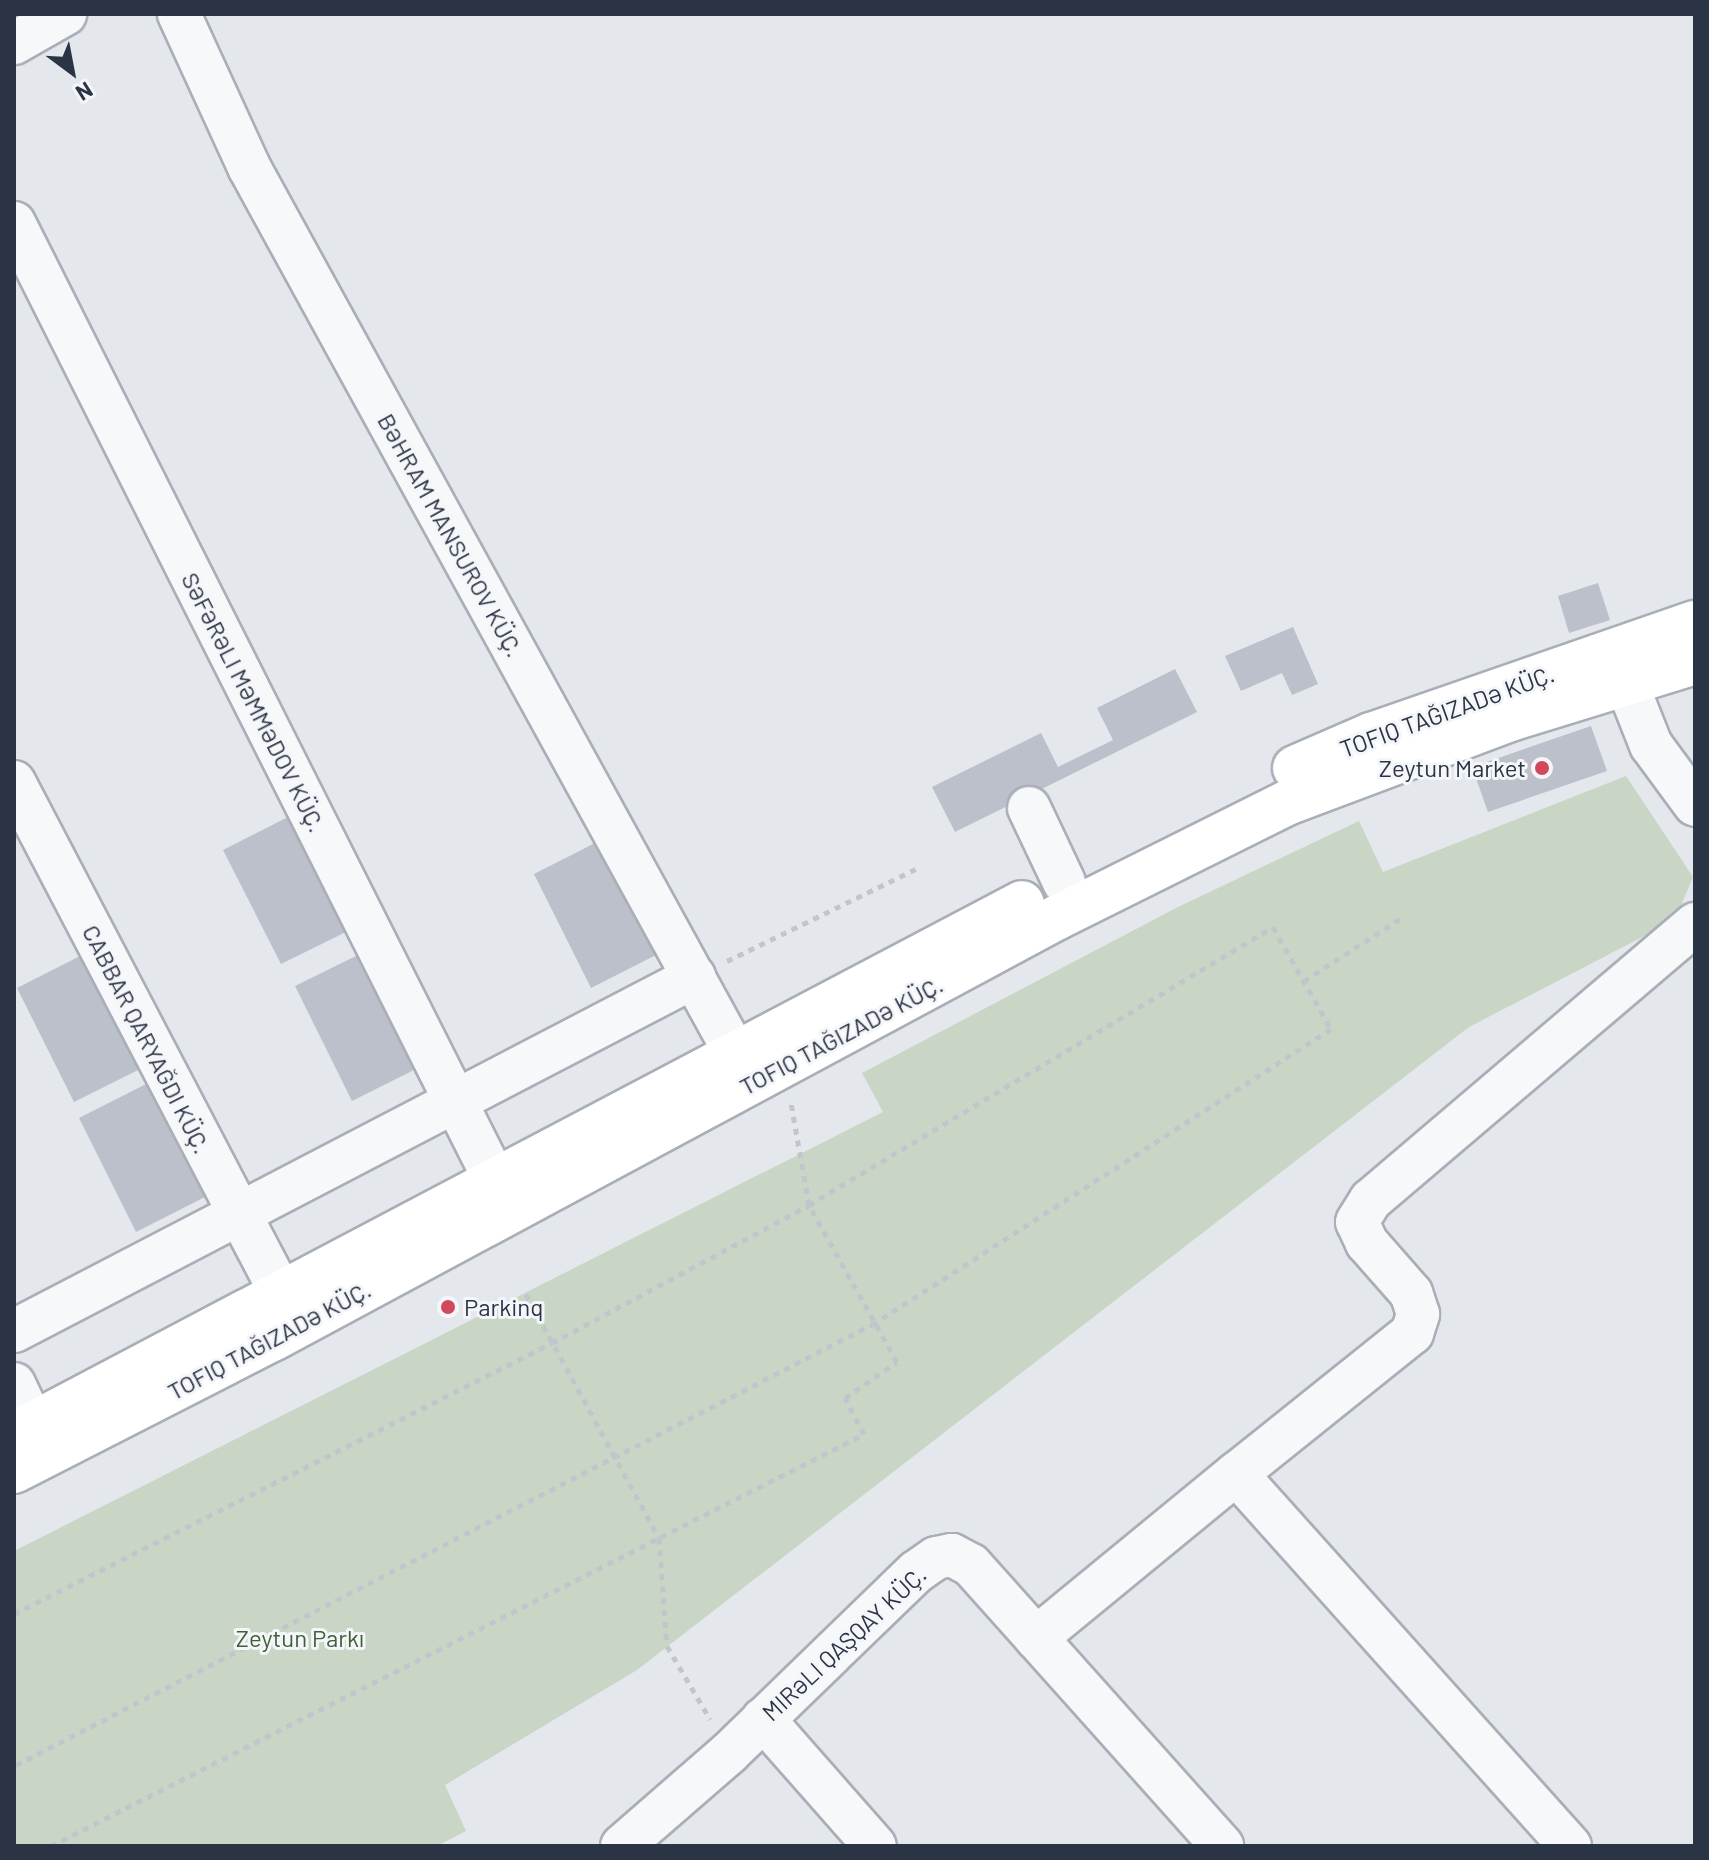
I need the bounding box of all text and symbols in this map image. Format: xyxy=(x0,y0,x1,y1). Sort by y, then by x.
north arrow xyxy=(32,32,112,112)
text: N xyxy=(72,77,98,107)
street label: BƏHRAM MANSUROV KÜÇ. xyxy=(372,408,530,662)
street label: SƏFƏRƏLI MƏMMƏDOV KÜÇ. xyxy=(176,567,332,837)
street label: TOFIQ TAĞIZADƏ KÜÇ. xyxy=(1336,659,1558,763)
place label: Zeytun Market xyxy=(1379,754,1526,782)
marker: Zeytun Market xyxy=(1533,759,1551,777)
street label: CABBAR QARYAĞDI KÜÇ. xyxy=(77,920,217,1158)
street label: TOFIQ TAĞIZADƏ KÜÇ. xyxy=(735,969,947,1101)
street label: TOFIQ TAĞIZADƏ KÜÇ. xyxy=(163,1274,375,1406)
place label: Parkinq xyxy=(464,1293,543,1321)
marker: Parkinq xyxy=(439,1298,457,1316)
street label: MIRƏLI QAŞQAY KÜÇ. xyxy=(756,1560,932,1726)
park label: Zeytun Parkı xyxy=(236,1624,364,1652)

